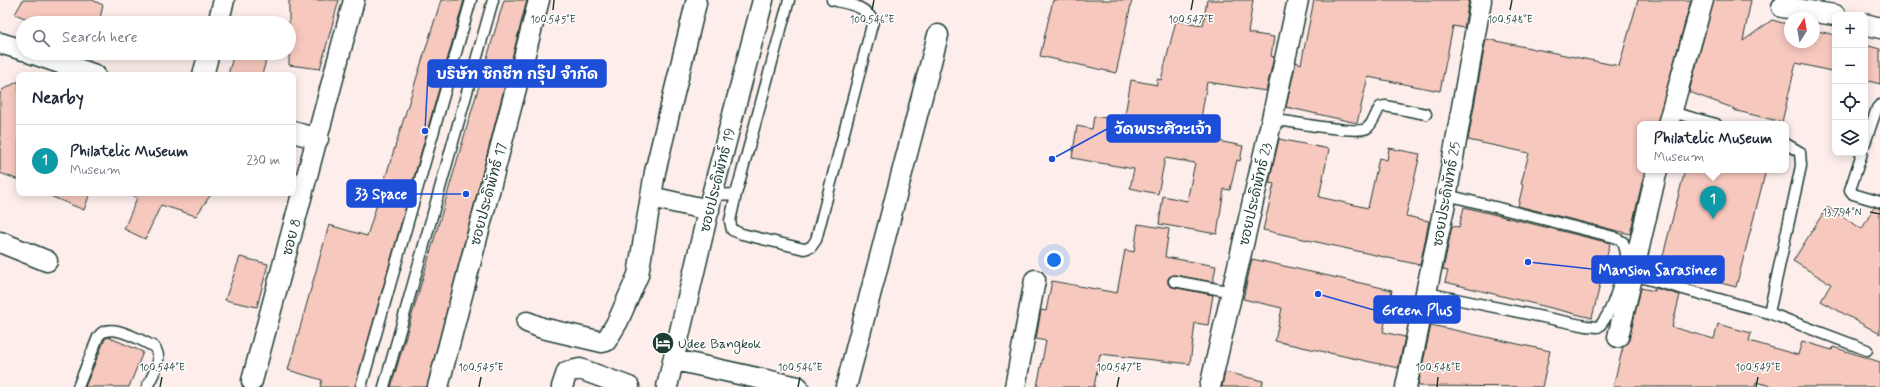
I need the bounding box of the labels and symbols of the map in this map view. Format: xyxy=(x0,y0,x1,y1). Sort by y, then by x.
north arrow xyxy=(1784,12,1820,48)
text: 100.545°E xyxy=(530,13,576,27)
text: 100.546°E xyxy=(850,13,894,27)
text: 100.547°E xyxy=(1168,13,1214,27)
text: 100.548°E xyxy=(1487,13,1533,27)
callout: บริษัท ซิกชีท กรุ๊ป จำกัด xyxy=(428,60,606,87)
text: บริษัท ซิกชีท กรุ๊ป จำกัด xyxy=(436,64,598,85)
callout: วัดพระศิวะเจ้า xyxy=(1107,115,1220,142)
text: วัดพระศิวะเจ้า xyxy=(1114,119,1212,140)
street label: ซอยประดิพัทธ์ 19 xyxy=(695,126,740,234)
street label: ซอยประดิพัทธ์ 25 xyxy=(1428,140,1465,248)
street label: ซอยประดิพัทธ์ 17 xyxy=(466,141,511,248)
street label: ซอยประดิพัทธ์ 23 xyxy=(1234,141,1277,247)
callout: 33 Space xyxy=(347,180,416,207)
text: 33 Space xyxy=(355,185,407,205)
pin: 1 xyxy=(1700,186,1726,219)
text: 13.794°N xyxy=(1822,206,1862,220)
street label: ซอย 8 xyxy=(278,217,306,258)
your location xyxy=(1044,250,1064,270)
callout: Mansion Sarasinee xyxy=(1592,256,1724,283)
text: Mansion Sarasinee xyxy=(1599,261,1718,281)
callout: Green Plus xyxy=(1374,296,1460,323)
text: Green Plus xyxy=(1382,301,1452,321)
hotel icon: Udee Bangkok xyxy=(650,330,676,356)
place label: Udee Bangkok xyxy=(678,335,761,354)
text: 100.544°E xyxy=(139,361,185,375)
text: 100.545°E xyxy=(458,361,504,375)
text: 100.546°E xyxy=(778,361,822,375)
text: 100.547°E xyxy=(1096,361,1142,375)
text: 100.548°E xyxy=(1415,361,1461,375)
text: 100.549°E xyxy=(1735,361,1781,375)

